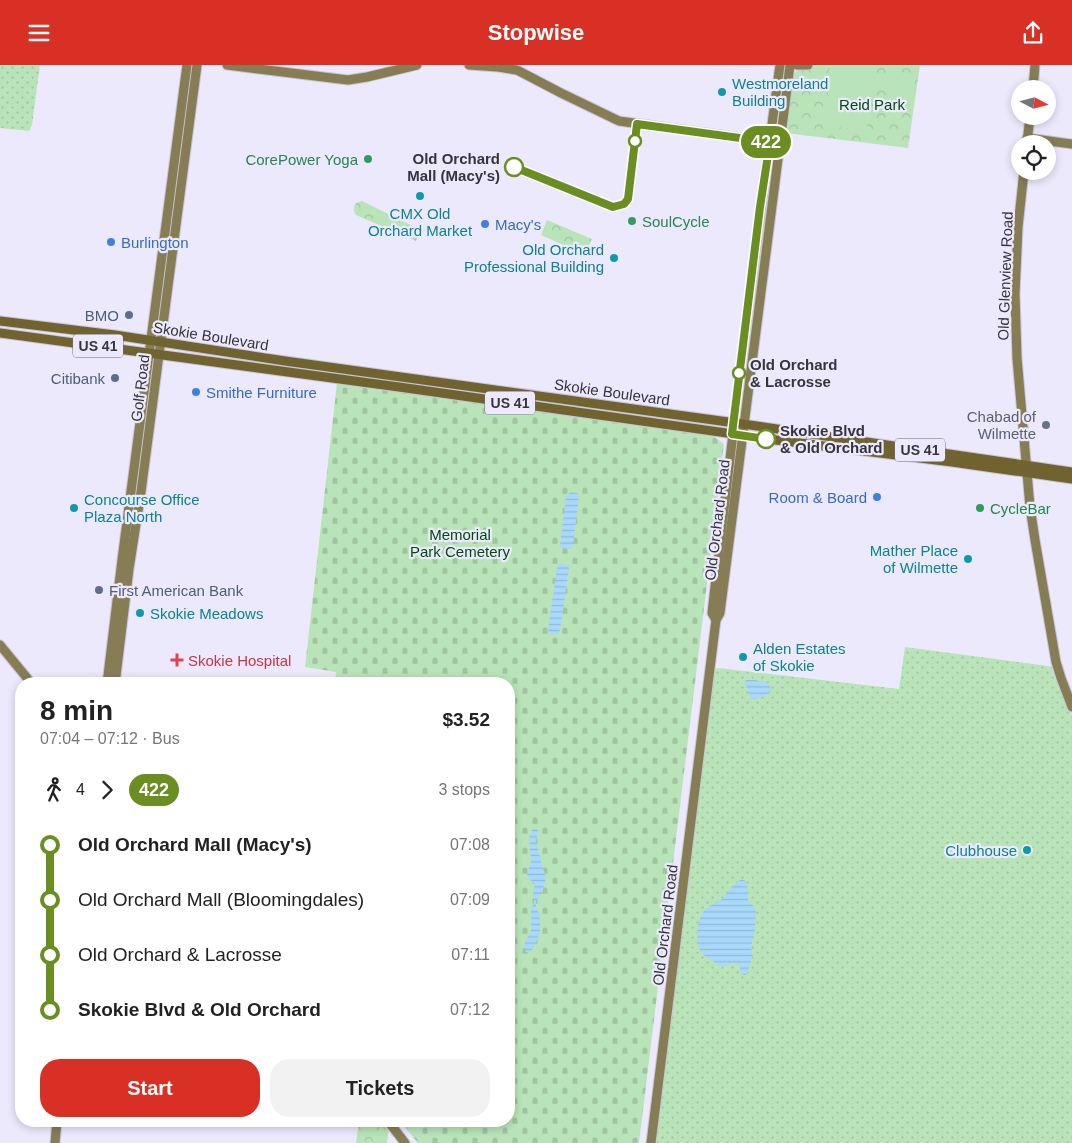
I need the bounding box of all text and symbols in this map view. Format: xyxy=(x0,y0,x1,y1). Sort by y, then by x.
icon: menu xyxy=(25,19,53,47)
icon: share xyxy=(1019,19,1047,47)
text: Stopwise xyxy=(488,20,584,45)
place label: Westmoreland Building xyxy=(732,75,828,109)
north arrow xyxy=(1011,80,1056,125)
map controls xyxy=(1011,80,1056,180)
marker: Westmoreland Building xyxy=(716,86,728,98)
park label: Reid Park xyxy=(839,96,905,113)
line badge: 422 xyxy=(737,126,795,158)
text: 422 xyxy=(751,132,781,152)
unlabelled marker xyxy=(628,134,642,148)
button: locate xyxy=(1011,135,1056,180)
place label: Old Orchard Mall (Macy's) xyxy=(407,150,500,184)
place label: CorePower Yoga xyxy=(245,151,359,168)
marker: CorePower Yoga xyxy=(362,153,374,165)
marker: Old Orchard Mall (Macy's) xyxy=(504,157,524,177)
marker: CMX Old Orchard Market xyxy=(414,190,426,202)
place label: CMX Old Orchard Market xyxy=(368,205,473,239)
street label: Old Glenview Road xyxy=(994,211,1016,341)
place label: SoulCycle xyxy=(642,213,710,230)
marker: SoulCycle xyxy=(626,215,638,227)
place label: Macy's xyxy=(495,216,541,233)
marker: Macy's xyxy=(479,218,491,230)
place label: Burlington xyxy=(121,234,189,251)
marker: Burlington xyxy=(105,236,117,248)
place label: Old Orchard Professional Building xyxy=(464,241,604,275)
marker: Old Orchard Professional Building xyxy=(608,252,620,264)
place label: BMO xyxy=(85,307,119,324)
marker: BMO xyxy=(123,309,135,321)
street label: Skokie Boulevard xyxy=(152,318,270,354)
road number: US 41 xyxy=(73,335,123,357)
street label: Golf Road xyxy=(127,353,153,423)
place label: Old Orchard & Lacrosse xyxy=(750,356,838,390)
marker: Old Orchard & Lacrosse xyxy=(732,366,746,380)
place label: Citibank xyxy=(51,370,105,387)
marker: Citibank xyxy=(109,372,121,384)
street label: Skokie Boulevard xyxy=(553,375,671,409)
place label: Smithe Furniture xyxy=(206,384,317,401)
marker: Smithe Furniture xyxy=(190,386,202,398)
road number: US 41 xyxy=(485,391,535,414)
place label: Chabad of Wilmette xyxy=(967,408,1037,442)
marker: Chabad of Wilmette xyxy=(1040,419,1052,431)
place label: Skokie Blvd & Old Orchard xyxy=(780,422,883,456)
marker: Skokie Blvd & Old Orchard xyxy=(756,429,776,449)
road number: US 41 xyxy=(895,439,945,461)
street label: Old Orchard Road xyxy=(701,459,733,581)
place label: Room & Board xyxy=(769,489,867,506)
place label: Concourse Office Plaza North xyxy=(84,491,200,525)
marker: Room & Board xyxy=(871,491,883,503)
place label: CycleBar xyxy=(990,500,1051,517)
marker: Concourse Office Plaza North xyxy=(68,502,80,514)
marker: CycleBar xyxy=(974,502,986,514)
park label: Memorial Park Cemetery xyxy=(410,526,511,560)
place label: Mather Place of Wilmette xyxy=(870,542,958,576)
marker: Mather Place of Wilmette xyxy=(962,553,974,565)
place label: First American Bank xyxy=(109,582,244,599)
marker: First American Bank xyxy=(93,584,105,596)
place label: Skokie Meadows xyxy=(150,605,263,622)
marker: Skokie Meadows xyxy=(134,607,146,619)
place label: Alden Estates of Skokie xyxy=(753,640,846,674)
marker: Alden Estates of Skokie xyxy=(737,651,749,663)
place label: Skokie Hospital xyxy=(188,652,291,669)
marker: Skokie Hospital xyxy=(170,653,184,667)
text: 8 min xyxy=(40,695,113,726)
text: $3.52 xyxy=(442,709,490,730)
text: 07:04 – 07:12 · Bus xyxy=(40,730,180,747)
icon: walk xyxy=(40,776,68,804)
icon: forward xyxy=(93,776,121,804)
text: 422 xyxy=(139,780,169,800)
text: 4 xyxy=(76,781,85,798)
text: 3 stops xyxy=(438,781,490,798)
text: Old Orchard Mall (Macy's) xyxy=(78,834,312,855)
text: 07:08 xyxy=(450,836,490,853)
place label: Clubhouse xyxy=(945,842,1017,859)
marker: Clubhouse xyxy=(1021,844,1033,856)
street label: Old Orchard Road xyxy=(649,864,681,986)
text: Old Orchard Mall (Bloomingdales) xyxy=(78,889,364,910)
text: 07:09 xyxy=(450,891,490,908)
text: Old Orchard & Lacrosse xyxy=(78,944,282,965)
text: 07:11 xyxy=(451,946,490,963)
text: Skokie Blvd & Old Orchard xyxy=(78,999,321,1020)
text: 07:12 xyxy=(450,1001,490,1018)
button: Start xyxy=(40,1059,260,1117)
button: Tickets xyxy=(270,1059,490,1117)

